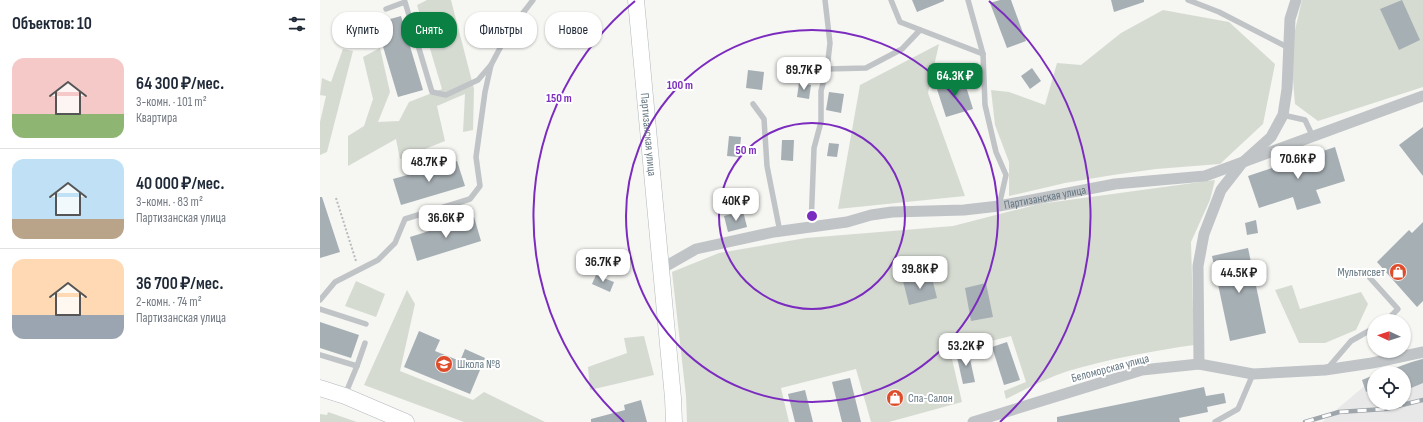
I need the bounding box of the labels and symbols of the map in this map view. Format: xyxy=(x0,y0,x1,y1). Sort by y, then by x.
pin: 89.7K ₽ xyxy=(767,57,841,91)
pin: 64.3K ₽ xyxy=(918,63,992,97)
text: 100 m xyxy=(667,78,693,93)
text: 150 m xyxy=(546,91,572,106)
street label: Партизанская улица xyxy=(637,92,659,177)
text: 50 m xyxy=(736,143,756,158)
pin: 70.6K ₽ xyxy=(1261,146,1335,180)
pin: 48.7K ₽ xyxy=(392,149,466,183)
street label: Партизанская улица xyxy=(1003,183,1088,213)
pin: 40K ₽ xyxy=(708,188,764,222)
pin: 36.6K ₽ xyxy=(409,205,483,239)
centre of rings xyxy=(805,209,819,223)
pin: 36.7K ₽ xyxy=(566,249,640,283)
pin: 39.8K ₽ xyxy=(883,256,957,290)
pin: 44.5K ₽ xyxy=(1202,260,1276,294)
shop icon: Мультисвет xyxy=(1388,262,1408,282)
place label: Мультисвет xyxy=(1337,265,1385,280)
north arrow xyxy=(1367,314,1411,358)
pin: 53.2K ₽ xyxy=(929,333,1003,367)
street label: Беломорская улица xyxy=(1070,351,1151,386)
school or university icon: Школа №8 xyxy=(434,354,454,374)
place label: Школа №8 xyxy=(457,357,500,372)
shop icon: Спа-Салон xyxy=(885,388,905,408)
place label: Спа-Салон xyxy=(908,391,953,406)

